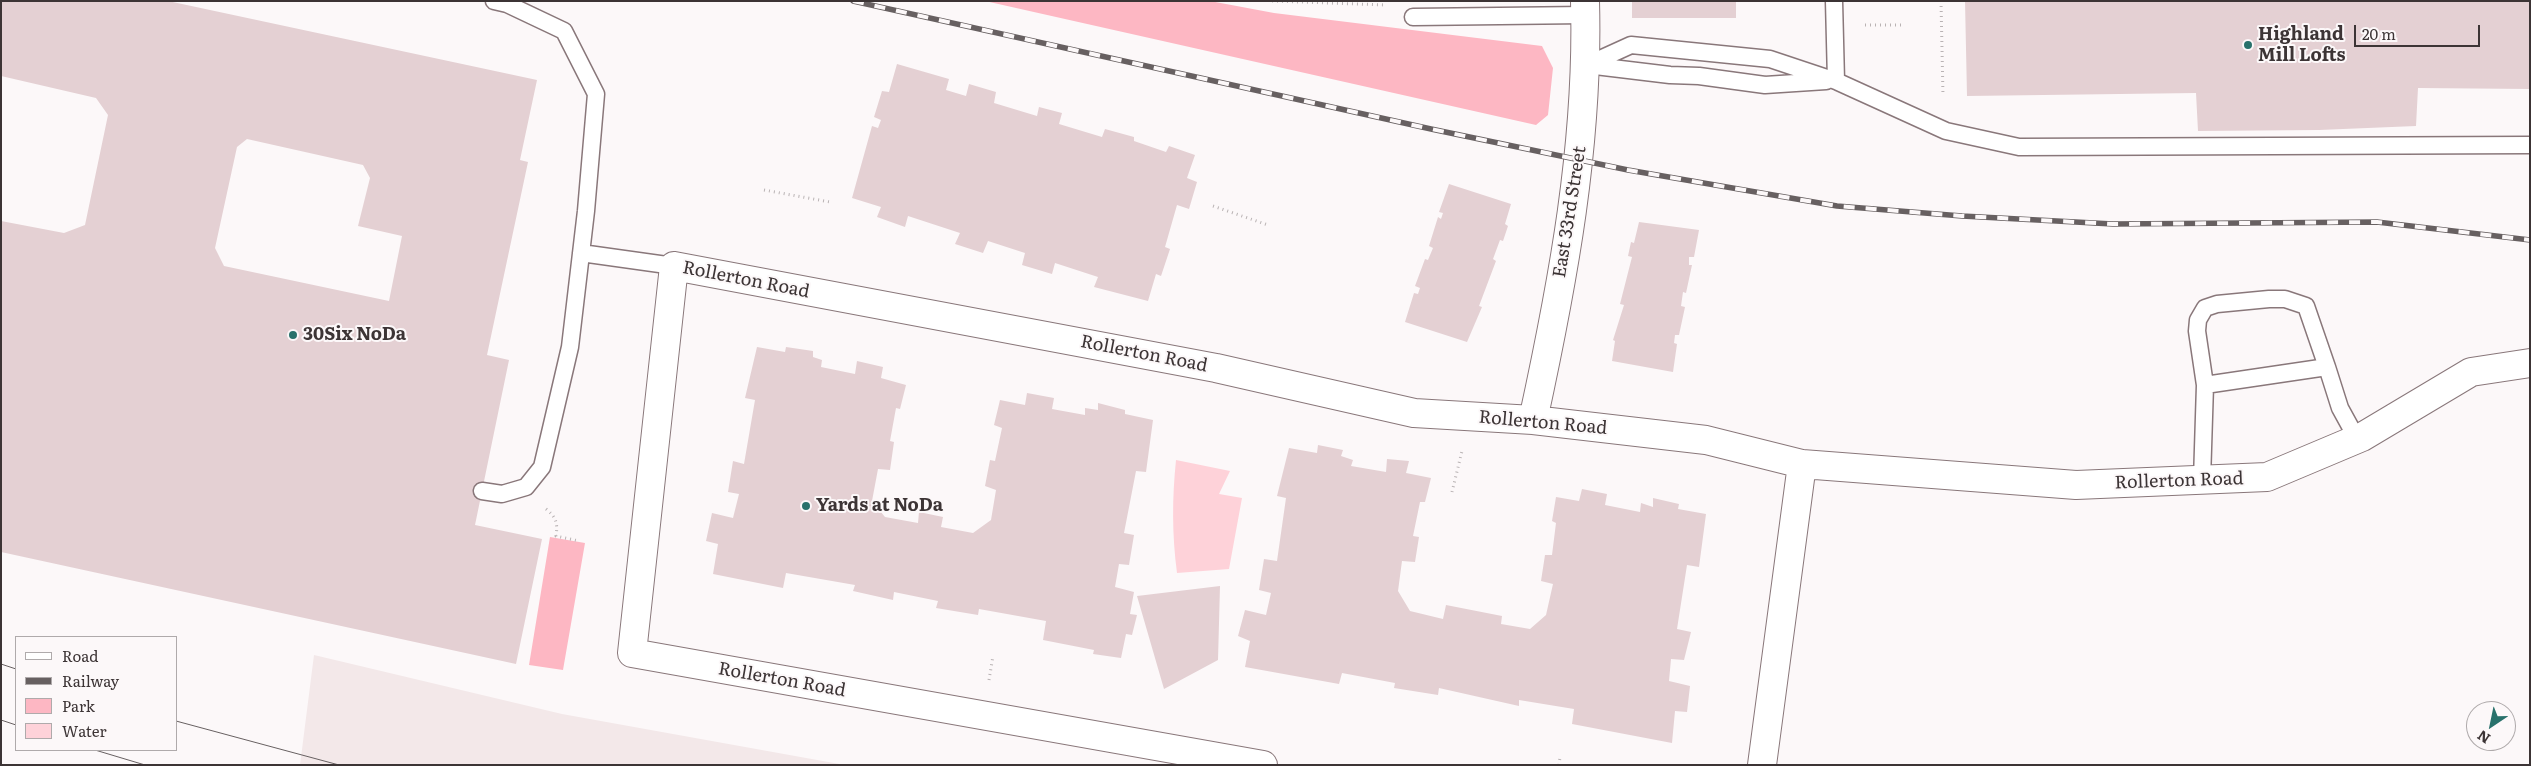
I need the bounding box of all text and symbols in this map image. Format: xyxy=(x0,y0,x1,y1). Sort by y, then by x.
scale bar xyxy=(2356,15,2482,47)
text: 20 m xyxy=(2362,22,2396,45)
place label: Highland Mill Lofts xyxy=(2258,24,2346,66)
marker: Highland Mill Lofts xyxy=(2242,39,2254,51)
street label: East 33rd Street xyxy=(1549,145,1591,279)
street label: Rollerton Road xyxy=(681,257,811,303)
place label: 30Six NoDa xyxy=(303,324,406,346)
marker: 30Six NoDa xyxy=(287,329,299,341)
street label: Rollerton Road xyxy=(1079,331,1209,377)
street label: Rollerton Road xyxy=(1478,407,1608,439)
street label: Rollerton Road xyxy=(2114,468,2244,494)
place label: Yards at NoDa xyxy=(816,495,943,517)
marker: Yards at NoDa xyxy=(800,500,812,512)
legend xyxy=(15,636,178,751)
text: Road xyxy=(62,644,98,667)
street label: Rollerton Road xyxy=(717,658,847,702)
text: Railway xyxy=(62,669,119,692)
text: Park xyxy=(62,694,95,717)
north arrow xyxy=(2466,701,2516,751)
text: Water xyxy=(62,719,107,742)
text: N xyxy=(2473,726,2494,749)

